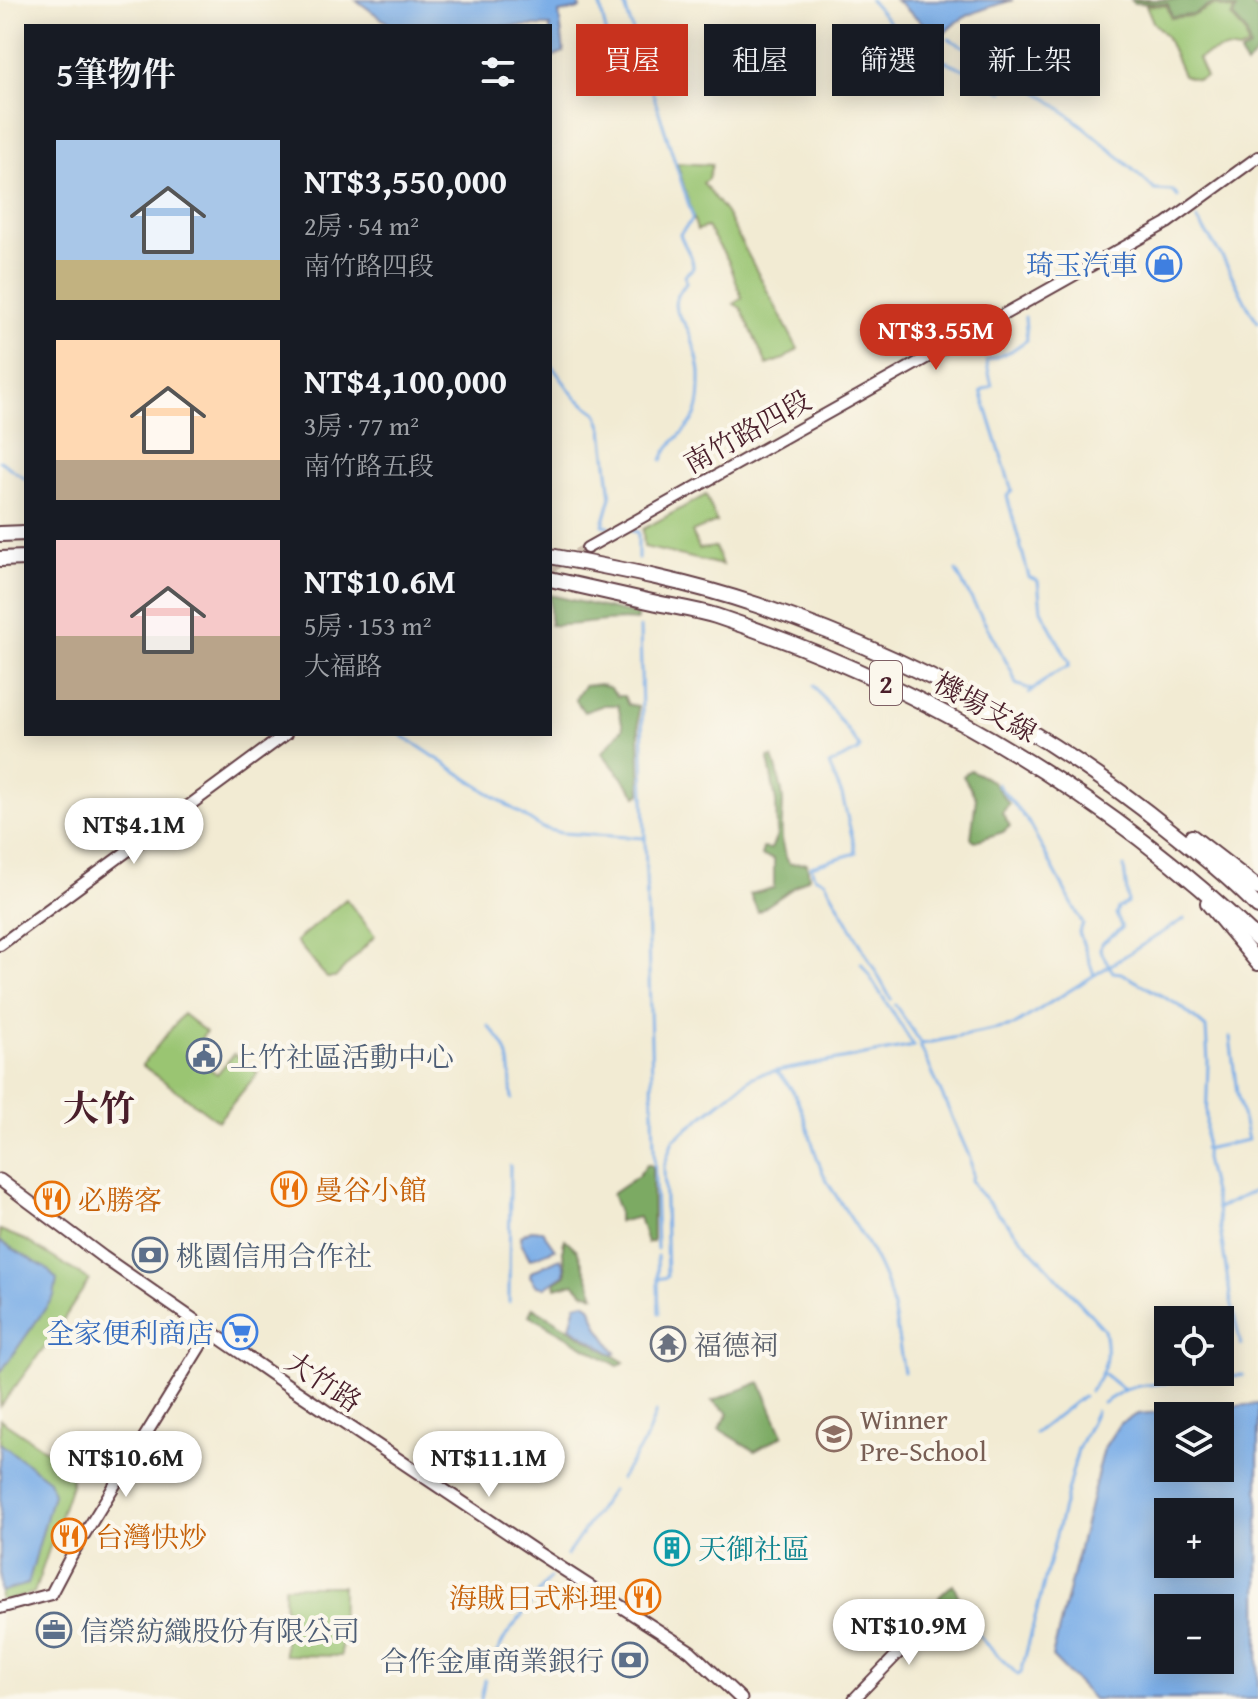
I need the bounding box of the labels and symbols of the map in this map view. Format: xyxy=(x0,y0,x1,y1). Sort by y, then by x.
place label: 琦玉汽車 xyxy=(1026,244,1138,285)
shop icon: 琦玉汽車 xyxy=(1145,245,1183,283)
pin: NT$3.55M xyxy=(853,304,1019,372)
street label: 南竹路四段 xyxy=(676,379,818,483)
road number: 2 xyxy=(870,661,902,705)
street label: 機場支線 xyxy=(927,662,1045,752)
pin: NT$4.1M xyxy=(60,798,208,866)
place label: 上竹社區活動中心 xyxy=(230,1036,454,1077)
public building icon: 上竹社區活動中心 xyxy=(185,1037,223,1075)
district label: 大竹 xyxy=(63,1081,135,1134)
place label: 曼谷小館 xyxy=(315,1169,427,1210)
restaurant icon: 曼谷小館 xyxy=(270,1170,308,1208)
place label: 必勝客 xyxy=(78,1179,162,1220)
restaurant icon: 必勝客 xyxy=(33,1180,71,1218)
place label: 桃園信用合作社 xyxy=(176,1235,372,1276)
bank icon: 桃園信用合作社 xyxy=(131,1236,169,1274)
place label: 全家便利商店 xyxy=(46,1312,214,1353)
supermarket icon: 全家便利商店 xyxy=(221,1313,259,1351)
place label: 福德祠 xyxy=(694,1324,778,1365)
temple icon: 福德祠 xyxy=(649,1325,687,1363)
street label: 大竹路 xyxy=(278,1341,370,1421)
place label: Winner Pre-School xyxy=(860,1398,987,1471)
school or university icon: Winner Pre-School xyxy=(815,1415,853,1453)
pin: NT$10.6M xyxy=(43,1431,209,1499)
pin: NT$11.1M xyxy=(406,1431,572,1499)
place label: 台灣快炒 xyxy=(95,1516,207,1557)
restaurant icon: 台灣快炒 xyxy=(50,1517,88,1555)
place label: 天御社區 xyxy=(698,1528,810,1569)
building icon: 天御社區 xyxy=(653,1529,691,1567)
place label: 海賊日式料理 xyxy=(449,1577,617,1618)
restaurant icon: 海賊日式料理 xyxy=(624,1578,662,1616)
pin: NT$10.9M xyxy=(826,1599,992,1667)
place label: 信榮紡織股份有限公司 xyxy=(80,1610,360,1651)
office icon: 信榮紡織股份有限公司 xyxy=(35,1611,73,1649)
place label: 合作金庫商業銀行 xyxy=(380,1640,604,1681)
bank icon: 合作金庫商業銀行 xyxy=(611,1641,649,1679)

